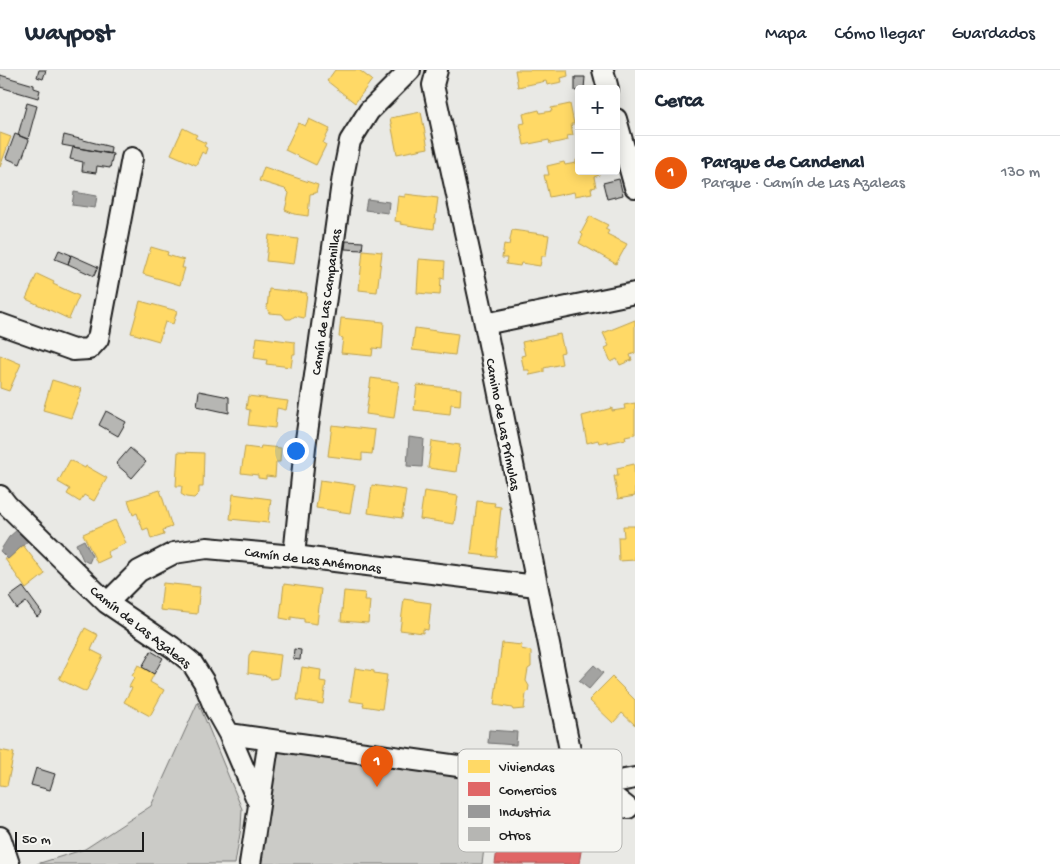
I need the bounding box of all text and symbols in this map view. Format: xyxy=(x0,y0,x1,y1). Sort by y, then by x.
text: Waypost xyxy=(25,20,113,49)
text: Mapa xyxy=(765,24,806,45)
text: Cómo llegar xyxy=(834,24,924,45)
text: Guardados xyxy=(952,24,1035,45)
map controls xyxy=(575,85,620,175)
button: + xyxy=(575,85,620,130)
text: Cerca xyxy=(655,90,703,115)
button: − xyxy=(575,130,620,175)
text: Parque de Candenal xyxy=(702,152,864,175)
text: 1 xyxy=(668,164,674,183)
text: 130 m xyxy=(1001,164,1040,183)
text: Parque · Camín de Las Azaleas xyxy=(702,175,905,194)
street label: Camín de Las Campanillas xyxy=(309,227,346,376)
street label: Camino de Las Prímulas xyxy=(480,357,523,493)
your location xyxy=(283,438,309,464)
street label: Camín de Las Anémonas xyxy=(243,545,383,578)
street label: Camín de Las Azaleas xyxy=(85,583,194,673)
pin: 1 xyxy=(361,746,393,787)
legend xyxy=(458,749,622,852)
text: Viviendas xyxy=(498,760,555,777)
text: Comercios xyxy=(499,783,557,800)
text: Industria xyxy=(499,805,552,822)
text: Otros xyxy=(499,828,531,845)
scale bar xyxy=(15,829,144,852)
text: 50 m xyxy=(22,832,51,849)

